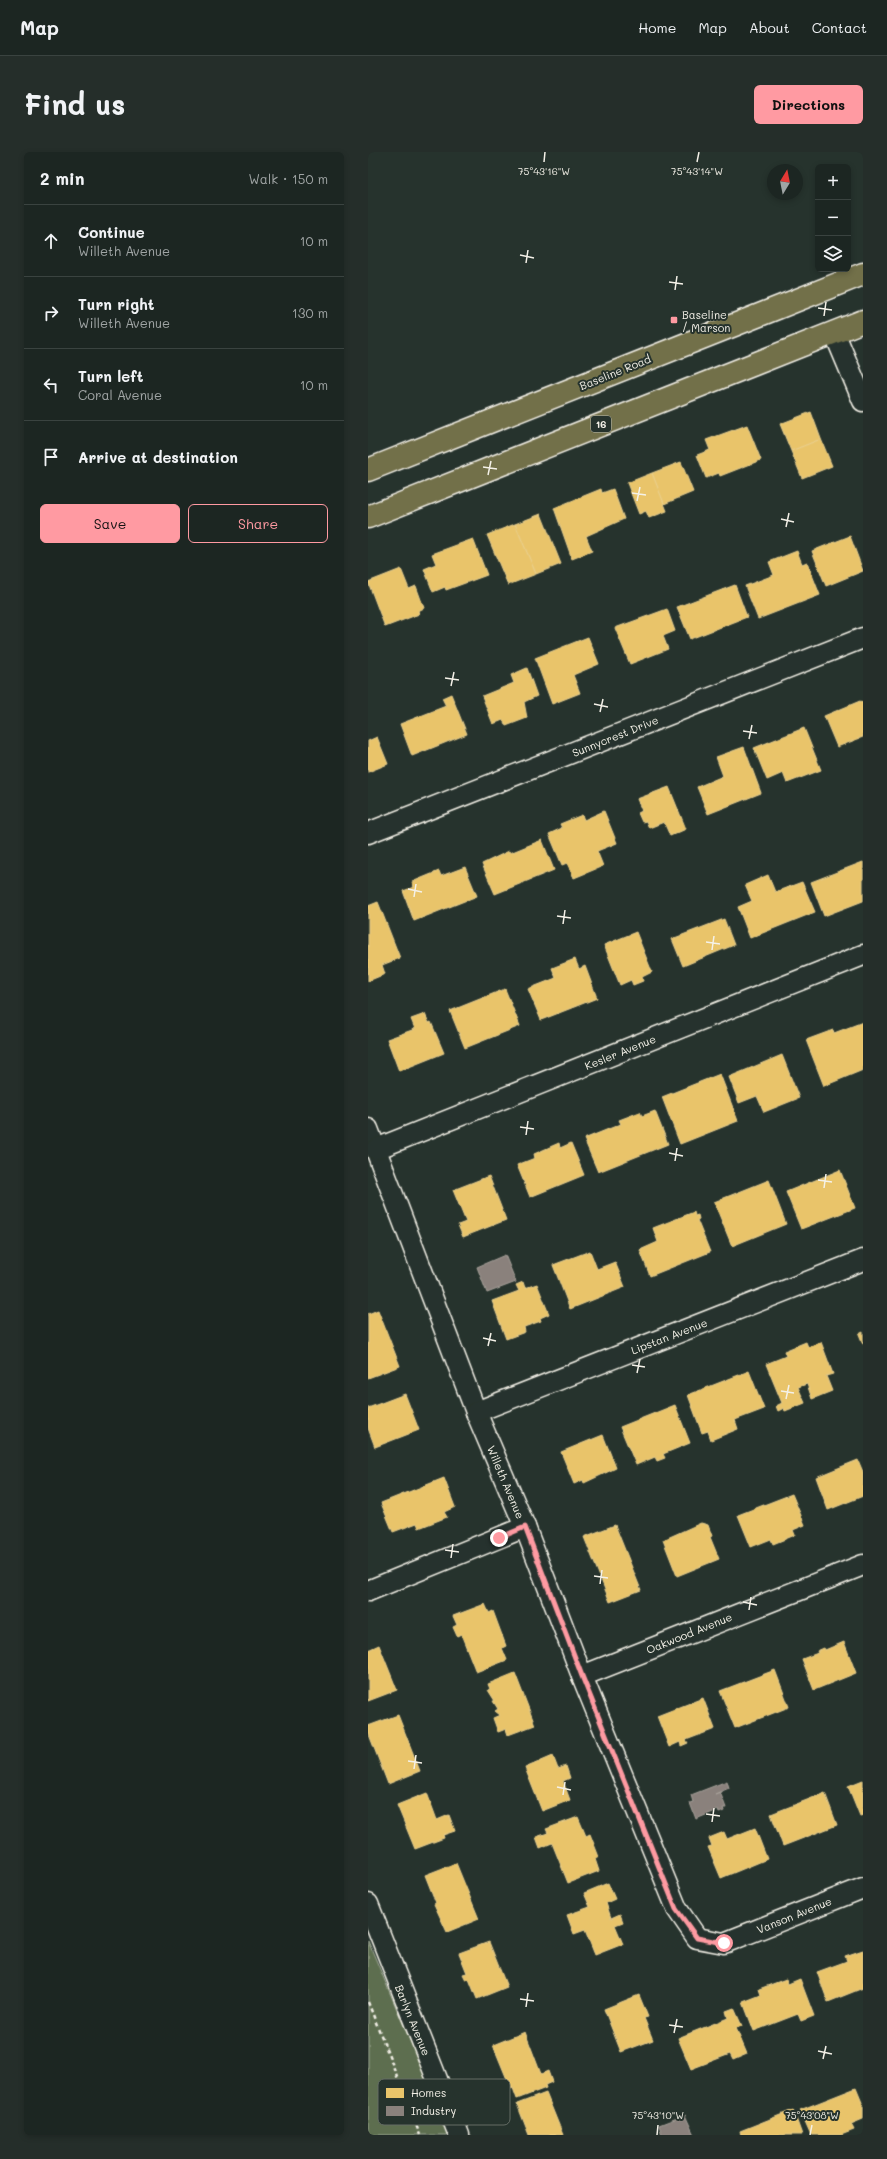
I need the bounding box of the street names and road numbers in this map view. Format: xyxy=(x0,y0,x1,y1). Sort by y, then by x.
street label: Baseline Road xyxy=(577,351,653,393)
road number: 16 xyxy=(591,416,611,432)
street label: Sunnycrest Drive xyxy=(570,712,661,760)
street label: Kesler Avenue xyxy=(582,1031,658,1073)
street label: Lipstan Avenue xyxy=(629,1314,710,1357)
street label: Willeth Avenue xyxy=(484,1443,528,1521)
street label: Oakwood Avenue xyxy=(644,1609,734,1657)
street label: Vanson Avenue xyxy=(754,1893,834,1937)
street label: Barlyn Avenue xyxy=(392,1982,434,2058)

